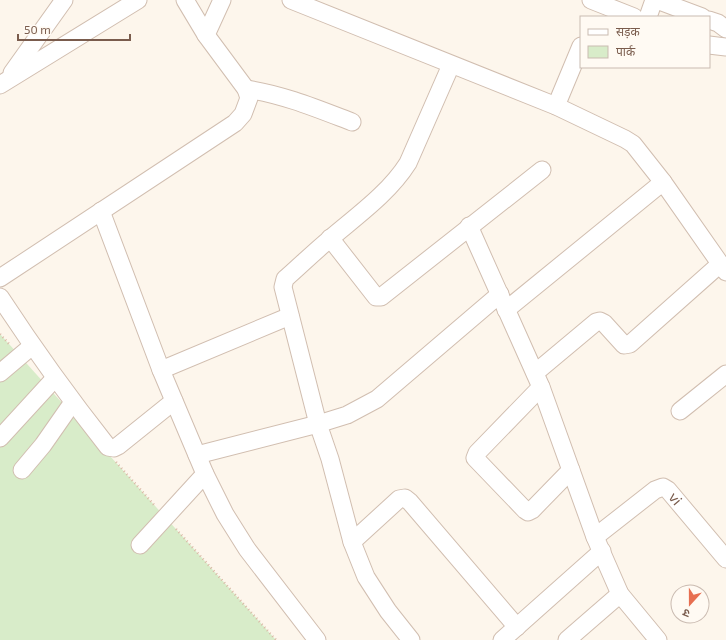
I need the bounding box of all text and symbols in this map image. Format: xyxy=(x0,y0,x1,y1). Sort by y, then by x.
scale bar xyxy=(18,16,130,42)
legend xyxy=(580,16,710,68)
text: 50 m xyxy=(24,22,51,36)
text: सड़क xyxy=(616,24,641,39)
text: पार्क xyxy=(616,44,636,58)
street label: vi xyxy=(665,488,687,508)
north arrow xyxy=(670,584,710,624)
text: उ xyxy=(680,606,692,621)

